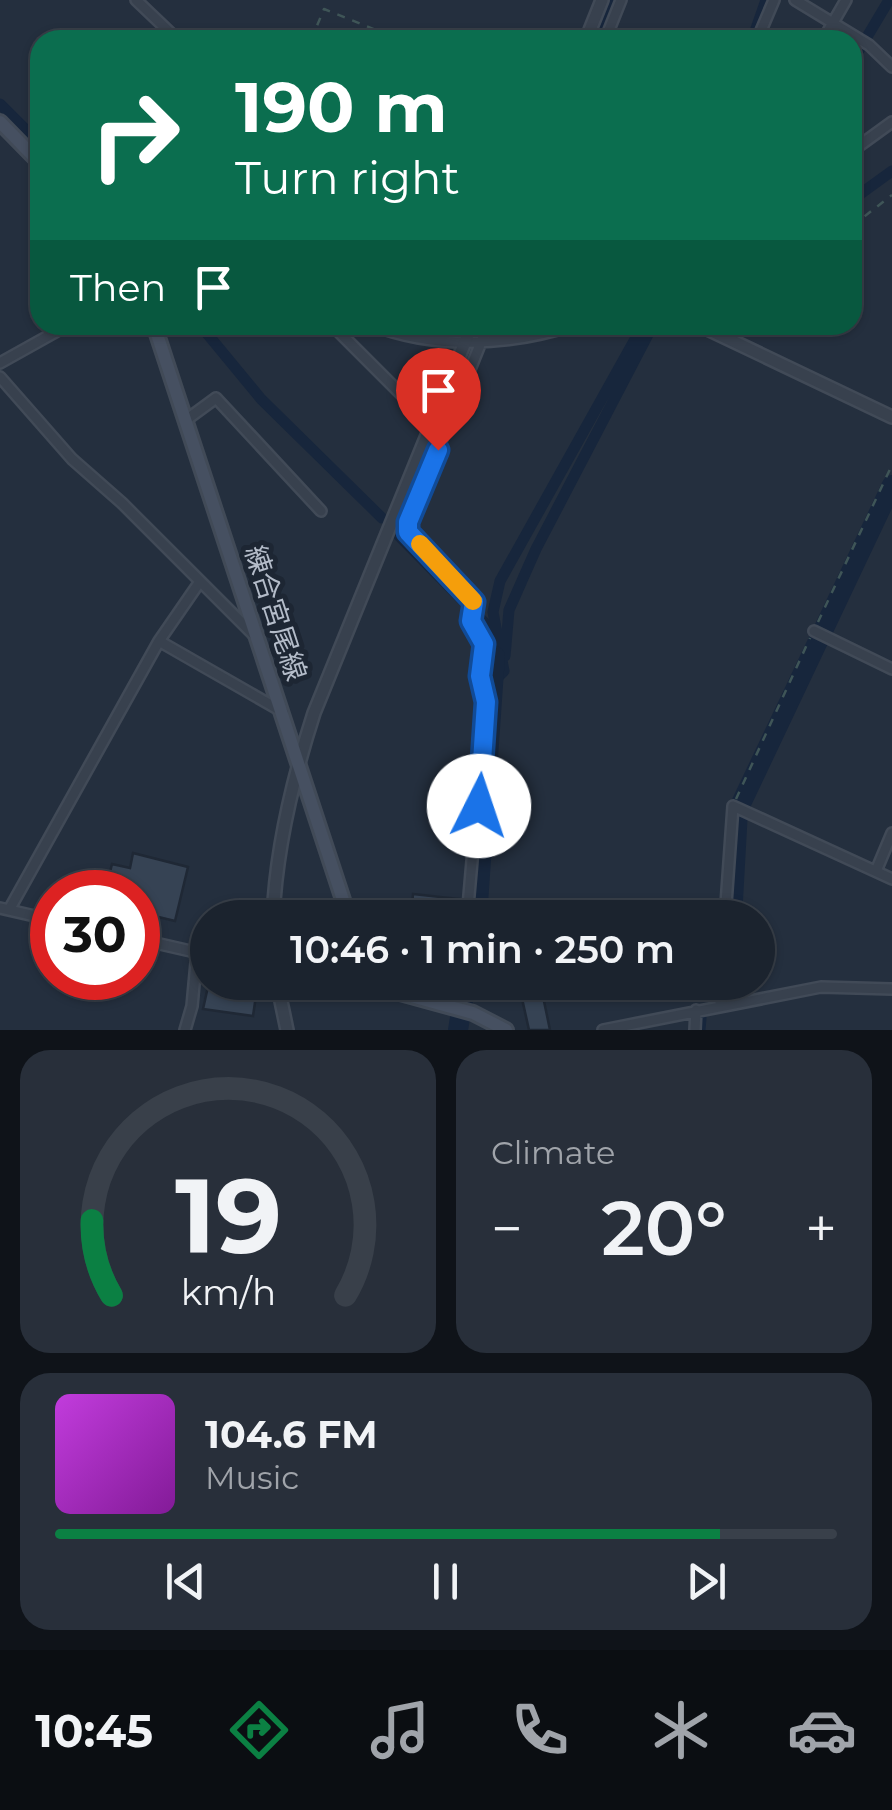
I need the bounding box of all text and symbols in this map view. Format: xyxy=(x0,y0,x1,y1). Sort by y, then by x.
text: 190 m xyxy=(235,64,448,150)
icon: right xyxy=(70,70,200,200)
text: Turn right xyxy=(235,150,460,205)
icon: arrive xyxy=(186,260,241,315)
text: Then xyxy=(70,264,166,311)
pin xyxy=(396,348,481,451)
icon: arrive xyxy=(411,363,466,418)
street label: 練合宮尾線 xyxy=(238,541,314,685)
position arrow xyxy=(427,754,531,858)
speed limit sign: 30 xyxy=(30,870,160,1000)
text: 10:46 · 1 min · 250 m xyxy=(290,926,675,973)
text: Climate xyxy=(491,1133,615,1172)
text: 19 xyxy=(174,1152,282,1279)
text: 20° xyxy=(601,1182,727,1274)
text: − xyxy=(491,1195,523,1262)
text: + xyxy=(805,1195,837,1262)
text: km/h xyxy=(180,1270,276,1314)
text: 104.6 FM xyxy=(205,1411,378,1458)
text: Music xyxy=(205,1458,299,1497)
icon: previous xyxy=(158,1554,213,1609)
icon: pause xyxy=(418,1554,473,1609)
icon: next xyxy=(679,1554,734,1609)
icon: directions xyxy=(224,1695,294,1765)
icon: music xyxy=(365,1695,435,1765)
icon: phone xyxy=(505,1695,575,1765)
icon: climate xyxy=(646,1695,716,1765)
icon: car xyxy=(787,1695,857,1765)
text: 10:45 xyxy=(35,1703,153,1758)

